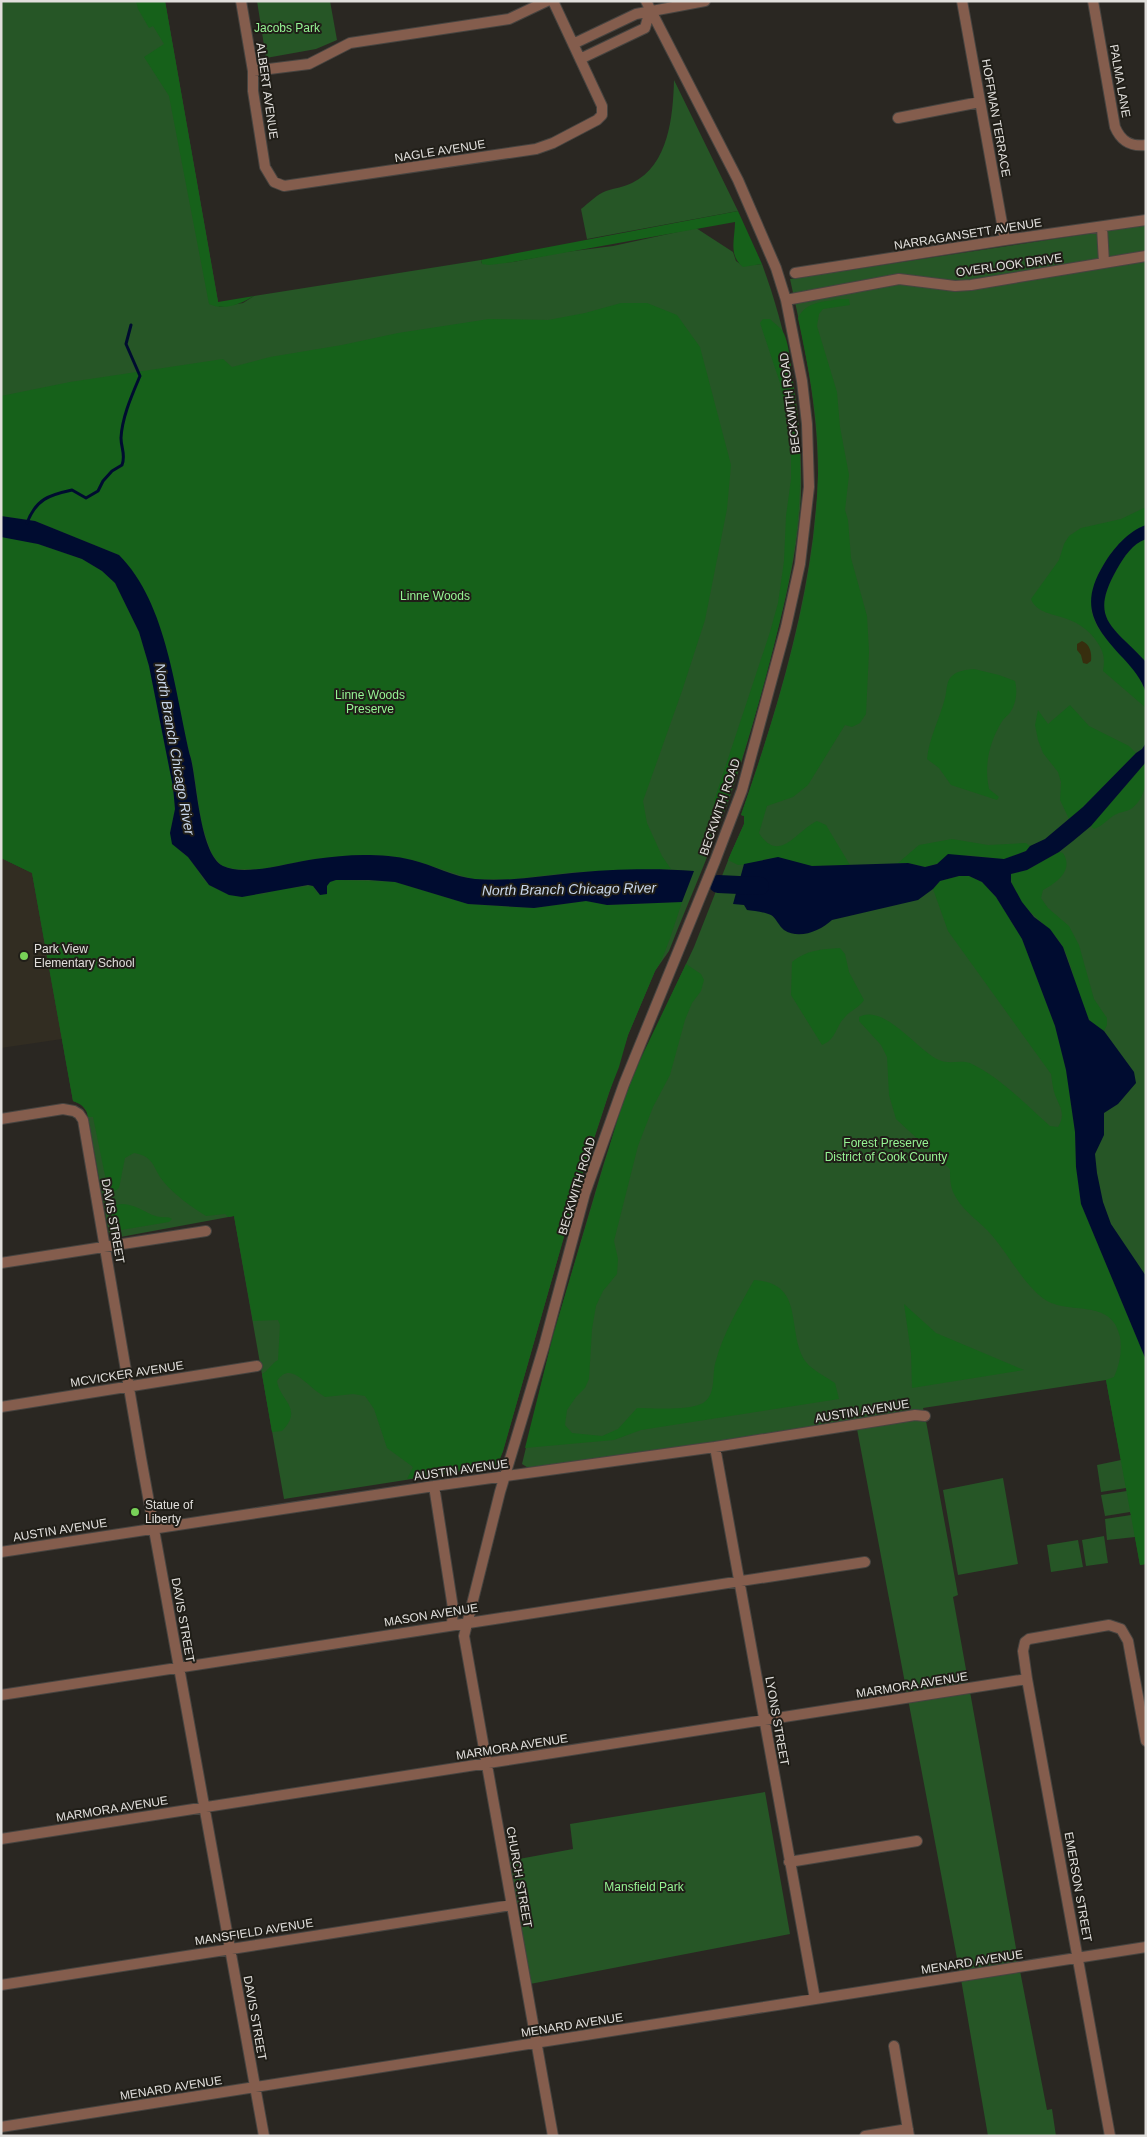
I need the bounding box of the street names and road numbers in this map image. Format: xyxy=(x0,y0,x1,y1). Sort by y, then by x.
street label: ALBERT AVENUE xyxy=(253,42,281,140)
street label: PALMA LANE xyxy=(1107,43,1133,119)
street label: HOFFMAN TERRACE xyxy=(979,58,1013,178)
street label: NAGLE AVENUE xyxy=(394,137,486,165)
street label: NARRAGANSETT AVENUE xyxy=(893,215,1043,253)
street label: OVERLOOK DRIVE xyxy=(955,251,1063,279)
street label: BECKWITH ROAD xyxy=(777,352,803,454)
street label: BECKWITH ROAD xyxy=(697,756,743,857)
street label: BECKWITH ROAD xyxy=(555,1135,599,1237)
street label: DAVIS STREET xyxy=(99,1178,127,1265)
street label: MCVICKER AVENUE xyxy=(69,1358,185,1390)
street label: AUSTIN AVENUE xyxy=(814,1397,910,1425)
street label: AUSTIN AVENUE xyxy=(413,1456,509,1484)
street label: AUSTIN AVENUE xyxy=(12,1516,108,1544)
street label: DAVIS STREET xyxy=(169,1577,197,1664)
street label: MASON AVENUE xyxy=(383,1601,479,1629)
street label: MARMORA AVENUE xyxy=(855,1669,969,1701)
street label: LYONS STREET xyxy=(762,1675,792,1767)
street label: MARMORA AVENUE xyxy=(455,1731,569,1763)
street label: MARMORA AVENUE xyxy=(55,1793,169,1825)
street label: CHURCH STREET xyxy=(503,1825,535,1929)
street label: EMERSON STREET xyxy=(1061,1831,1095,1944)
street label: MANSFIELD AVENUE xyxy=(194,1916,314,1948)
street label: MENARD AVENUE xyxy=(920,1947,1024,1977)
street label: DAVIS STREET xyxy=(241,1975,269,2062)
street label: MENARD AVENUE xyxy=(520,2010,624,2040)
street label: MENARD AVENUE xyxy=(119,2073,223,2103)

